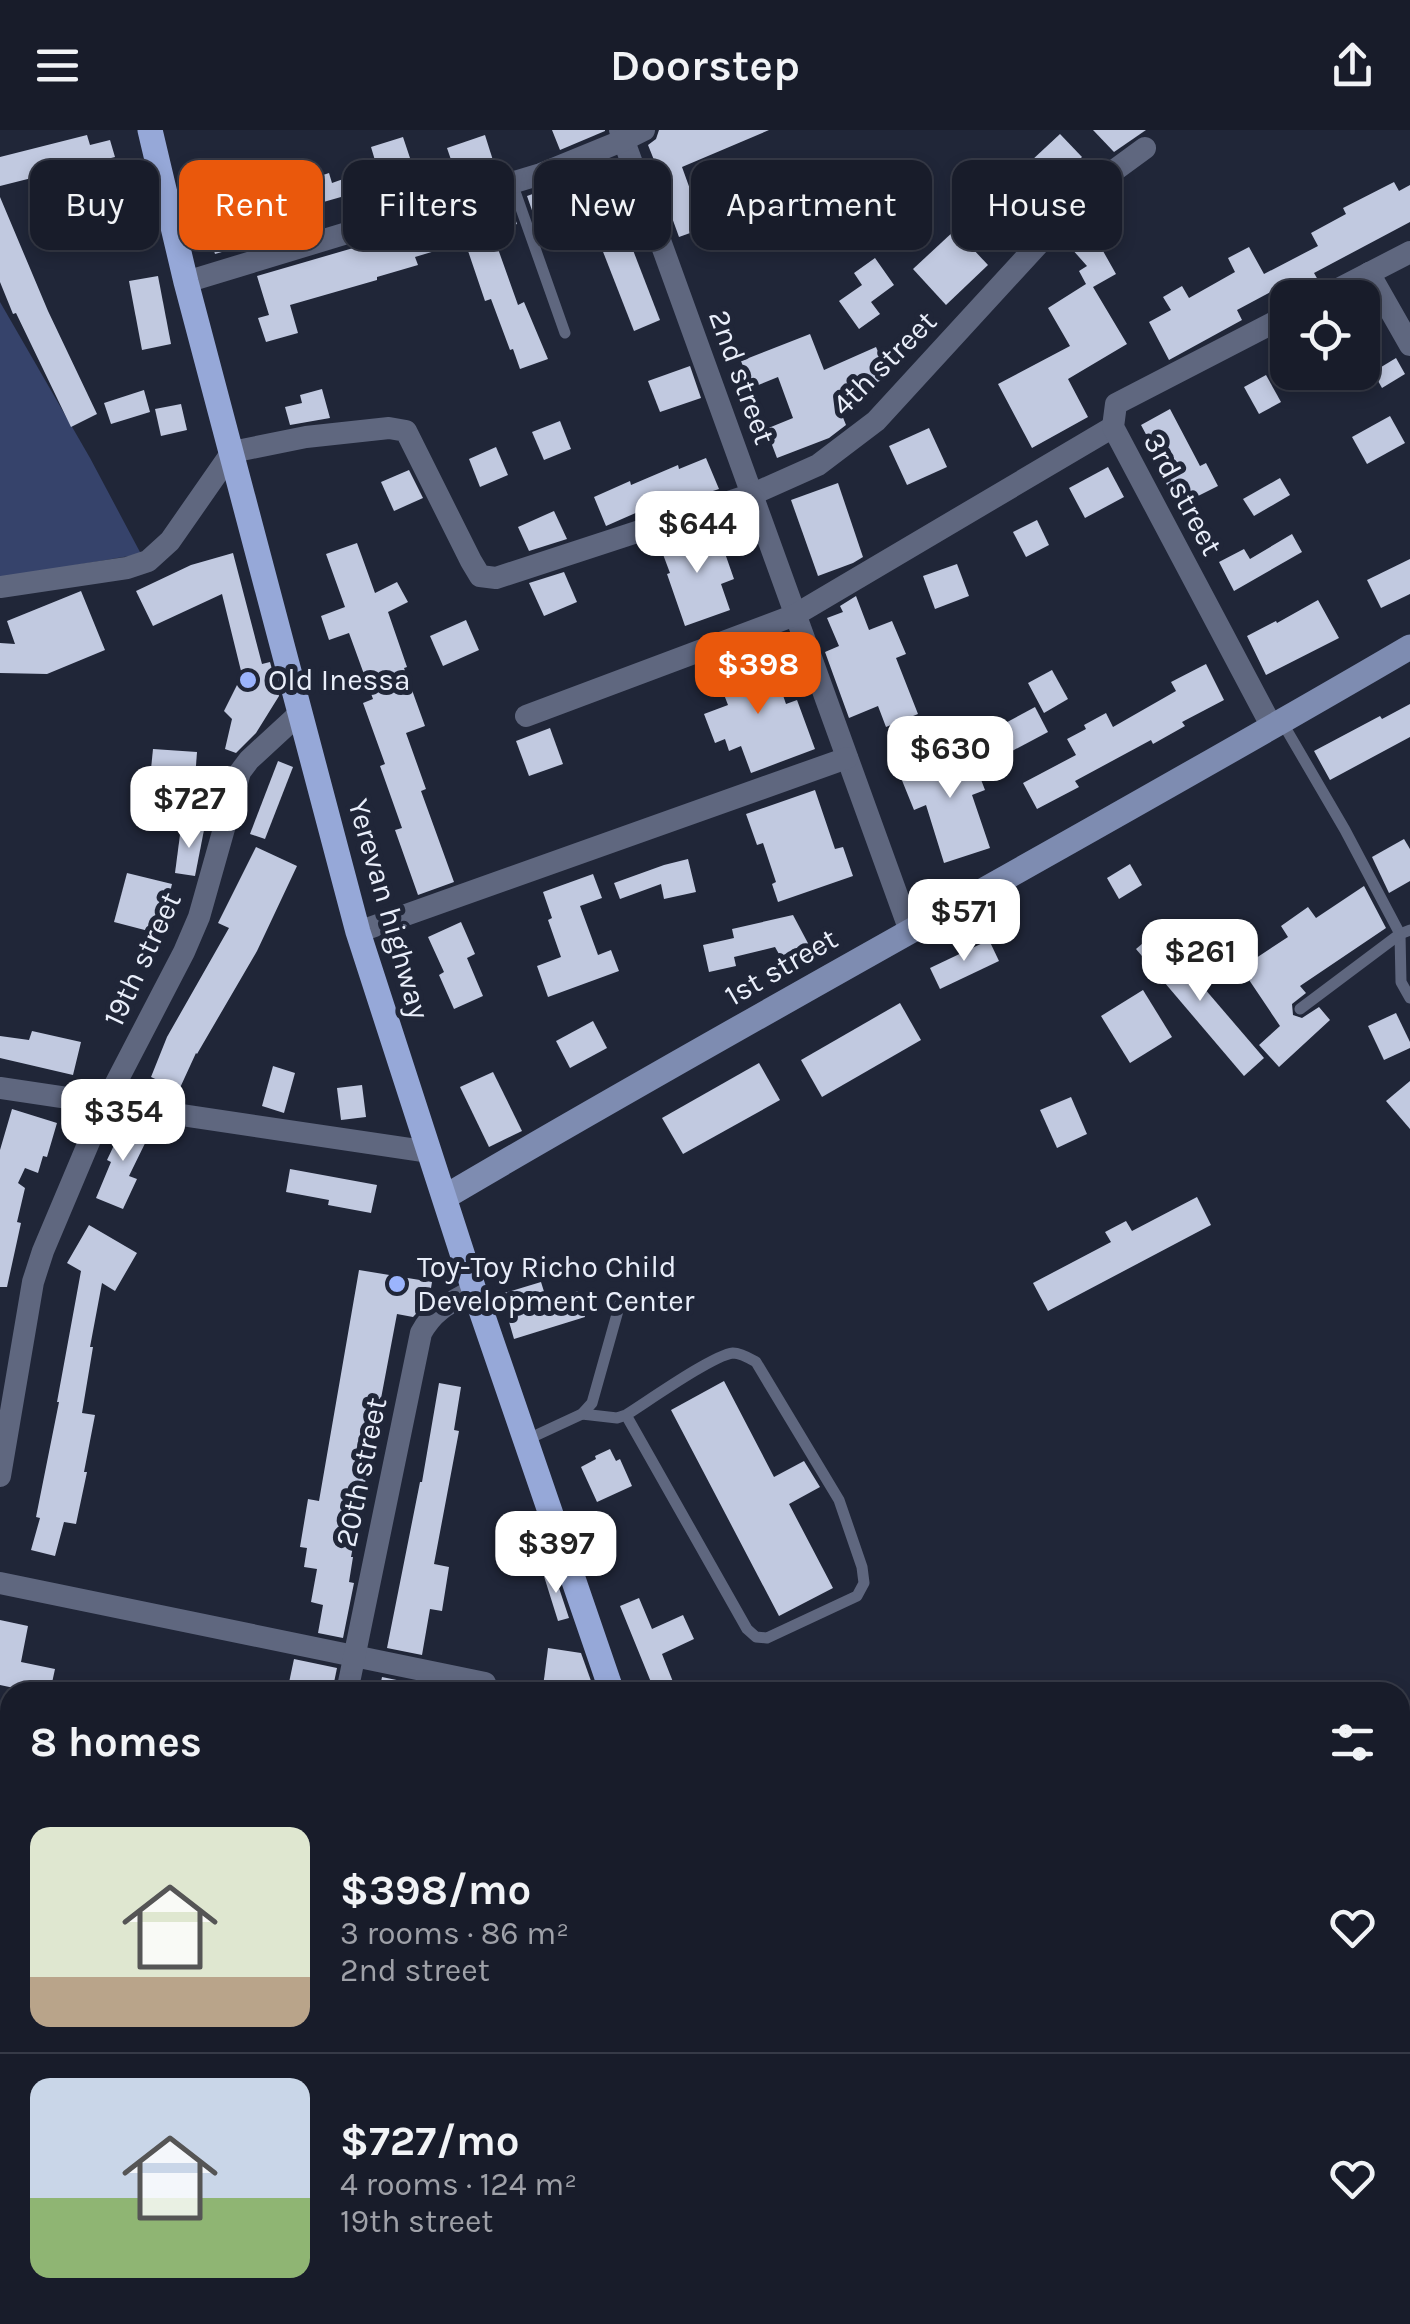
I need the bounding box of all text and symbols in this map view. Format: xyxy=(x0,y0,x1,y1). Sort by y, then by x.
icon: menu xyxy=(30,38,85,93)
icon: share xyxy=(1325,38,1380,93)
text: Doorstep xyxy=(610,39,800,91)
chip: Buy xyxy=(30,160,159,250)
chip: Rent xyxy=(179,160,323,250)
chip: Filters xyxy=(343,160,514,250)
chip: New xyxy=(534,160,671,250)
chip: Apartment xyxy=(691,160,932,250)
chip: House xyxy=(952,160,1122,250)
map controls xyxy=(1270,280,1380,390)
button: locate xyxy=(1270,280,1380,390)
street label: 4th street xyxy=(824,303,944,423)
street label: 2nd street xyxy=(701,305,783,449)
street label: 3rd street xyxy=(1136,427,1230,561)
pin: $644 xyxy=(638,491,756,576)
text: $644 xyxy=(657,505,737,542)
pin: $398 xyxy=(699,632,817,717)
text: $398 xyxy=(717,646,799,683)
place label: Old Inessa xyxy=(268,662,411,698)
marker: Old Inessa xyxy=(237,669,259,691)
pin: $630 xyxy=(891,716,1009,801)
text: $630 xyxy=(909,730,991,767)
pin: $727 xyxy=(130,766,248,851)
text: $727 xyxy=(152,780,226,817)
street label: Yerevan highway xyxy=(340,795,438,1023)
pin: $571 xyxy=(905,879,1023,964)
street label: 19th street xyxy=(95,886,189,1032)
text: $571 xyxy=(930,893,998,930)
pin: $261 xyxy=(1141,919,1259,1004)
street label: 1st street xyxy=(718,920,844,1014)
text: $261 xyxy=(1164,933,1236,970)
pin: $354 xyxy=(64,1079,182,1164)
text: $354 xyxy=(83,1093,163,1130)
place label: Toy-Toy Richo Child Development Center xyxy=(417,1249,695,1319)
marker: Toy-Toy Richo Child Development Center xyxy=(386,1273,408,1295)
street label: 20th street xyxy=(328,1394,394,1550)
pin: $397 xyxy=(497,1511,615,1596)
text: $397 xyxy=(517,1525,595,1562)
icon: filters xyxy=(1325,1715,1380,1770)
text: 8 homes xyxy=(30,1717,202,1767)
text: $398/mo xyxy=(340,1865,531,1915)
icon: home xyxy=(110,1867,230,1987)
icon: heart xyxy=(1325,1900,1380,1955)
text: 3 rooms · 86 m² xyxy=(340,1915,569,1952)
text: 2nd street xyxy=(340,1952,490,1989)
text: $727/mo xyxy=(340,2116,520,2166)
icon: home xyxy=(110,2118,230,2238)
icon: heart xyxy=(1325,2151,1380,2206)
text: 4 rooms · 124 m² xyxy=(340,2166,577,2203)
text: 19th street xyxy=(340,2203,493,2240)

